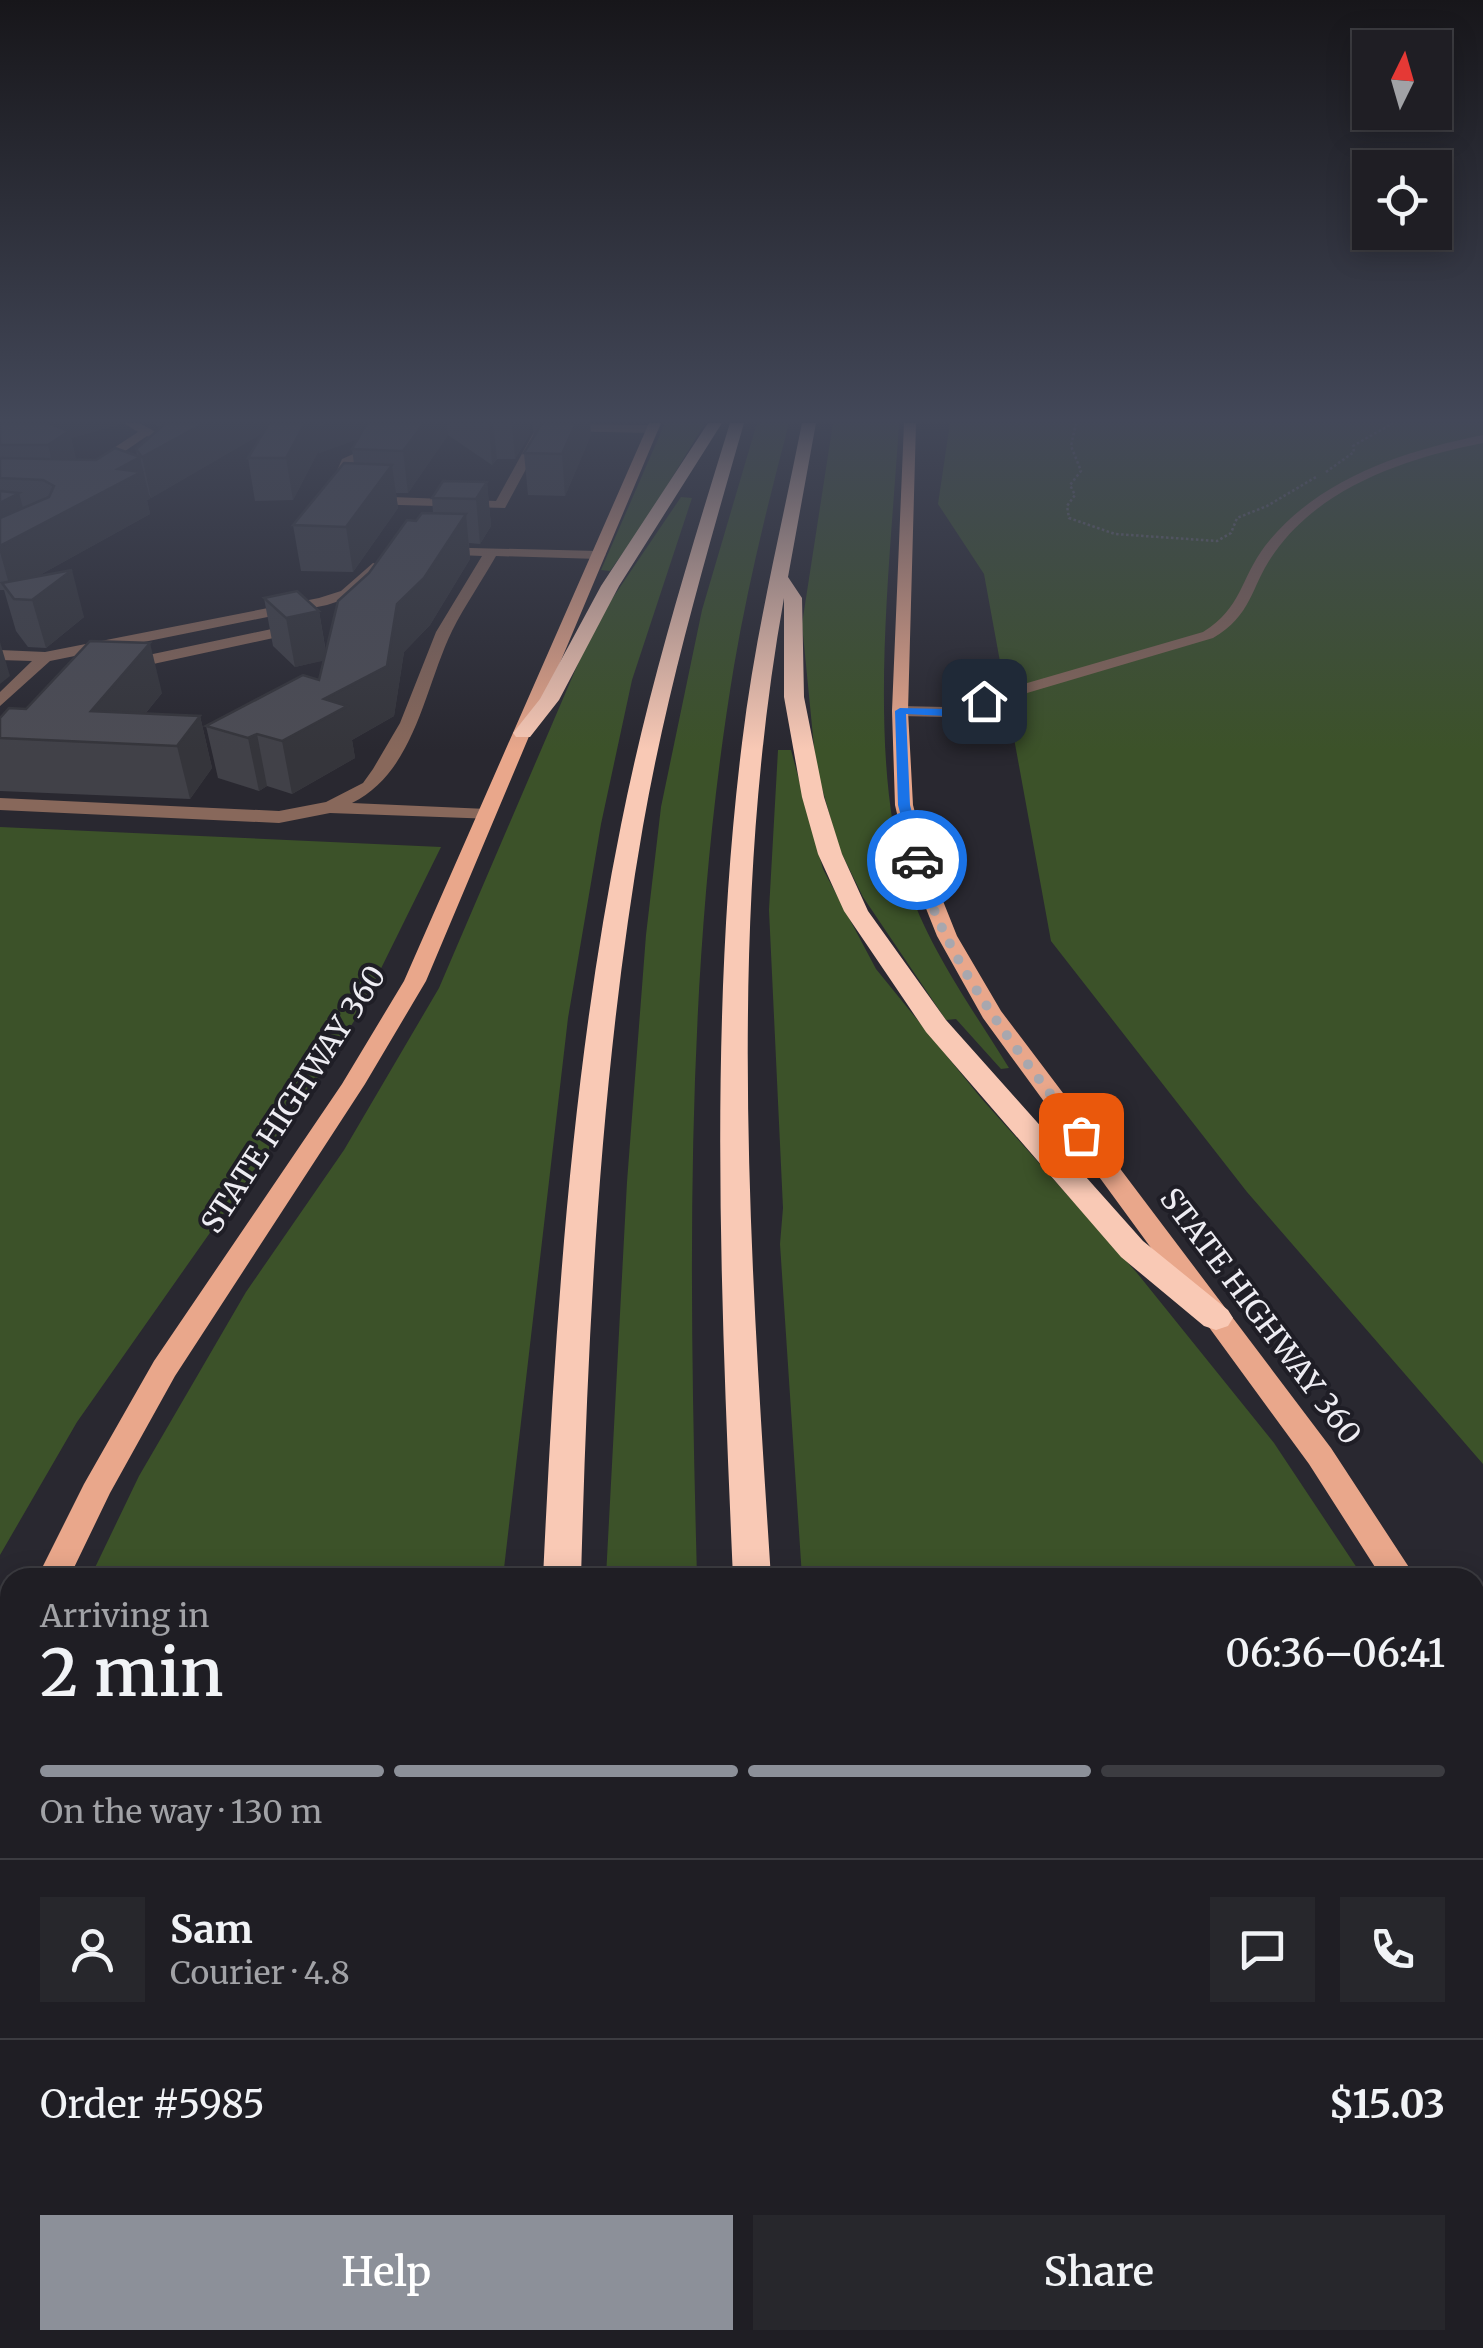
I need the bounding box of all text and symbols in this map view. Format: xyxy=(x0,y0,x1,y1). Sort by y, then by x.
north arrow xyxy=(1352,30,1452,130)
map controls xyxy=(1352,30,1452,250)
button: locate xyxy=(1352,150,1452,250)
pin xyxy=(942,659,1027,744)
icon: home xyxy=(957,674,1012,729)
courier xyxy=(867,810,967,910)
icon: car xyxy=(890,833,945,888)
street label: STATE HIGHWAY 360 xyxy=(192,958,394,1240)
pin xyxy=(1039,1093,1124,1178)
icon: bag xyxy=(1054,1108,1109,1163)
street label: STATE HIGHWAY 360 xyxy=(1152,1180,1370,1452)
text: Arriving in xyxy=(40,1596,209,1636)
text: 06:36–06:41 xyxy=(1225,1630,1445,1677)
text: 2 min xyxy=(40,1632,224,1714)
text: On the way · 130 m xyxy=(40,1792,322,1832)
button: person xyxy=(40,1897,145,2002)
button: chat xyxy=(1210,1897,1315,2002)
button: phone xyxy=(1340,1897,1445,2002)
text: Sam xyxy=(170,1906,253,1953)
text: Courier · 4.8 xyxy=(170,1953,350,1993)
text: Order #5985 xyxy=(40,2081,265,2128)
text: $15.03 xyxy=(1329,2081,1445,2128)
button: Help xyxy=(40,2215,733,2330)
button: Share xyxy=(753,2215,1445,2330)

